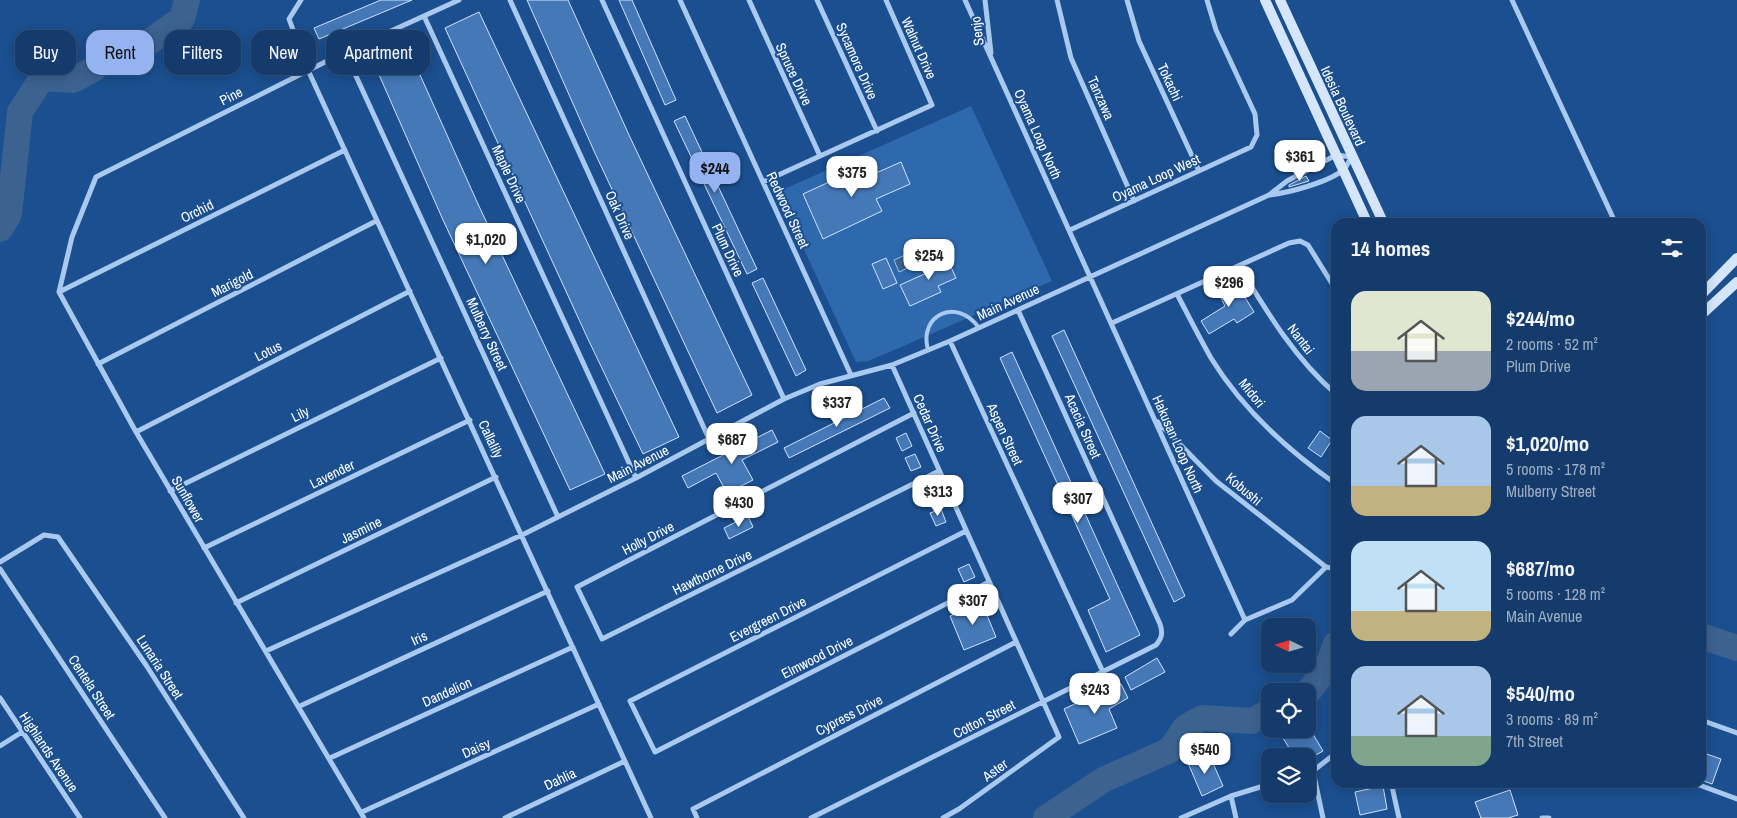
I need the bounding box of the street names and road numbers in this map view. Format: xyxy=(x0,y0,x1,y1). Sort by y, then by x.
street label: Walnut Drive xyxy=(897,14,941,82)
street label: Senjo xyxy=(966,15,988,47)
street label: Sycamore Drive xyxy=(832,20,882,102)
street label: Spruce Drive xyxy=(772,40,816,108)
street label: Tokachi xyxy=(1153,60,1187,104)
street label: Idesia Boulevard xyxy=(1317,63,1369,149)
street label: Tanzawa xyxy=(1084,74,1119,123)
street label: Pine xyxy=(216,83,246,109)
street label: Oyama Loop North xyxy=(1010,86,1066,182)
street label: Maple Drive xyxy=(488,142,530,206)
street label: Oyama Loop West xyxy=(1109,150,1203,206)
street label: Redwood Street xyxy=(762,169,814,251)
street label: Oak Drive xyxy=(601,188,639,242)
street label: Orchid xyxy=(178,195,216,227)
street label: Plum Drive xyxy=(708,220,748,280)
street label: Marigold xyxy=(208,265,256,301)
street label: Main Avenue xyxy=(974,280,1042,324)
street label: Mulberry Street xyxy=(462,295,512,373)
street label: Nantai xyxy=(1284,320,1318,358)
street label: Lotus xyxy=(251,336,285,365)
street label: Midori xyxy=(1235,375,1269,411)
street label: Acacia Street xyxy=(1060,390,1105,461)
street label: Cedar Drive xyxy=(909,391,951,455)
street label: Hakusan Loop North xyxy=(1148,392,1208,496)
street label: Aspen Street xyxy=(982,399,1027,468)
street label: Lily xyxy=(288,402,312,426)
street label: Callalily xyxy=(474,417,508,461)
street label: Main Avenue xyxy=(604,441,672,487)
street label: Lavender xyxy=(307,455,358,493)
street label: Kobushi xyxy=(1222,469,1266,509)
street label: Sunflower xyxy=(167,472,209,526)
street label: Jasmine xyxy=(338,512,384,548)
street label: Holly Drive xyxy=(619,517,677,559)
street label: Hawthorne Drive xyxy=(669,545,755,599)
street label: Evergreen Drive xyxy=(727,592,809,646)
street label: Iris xyxy=(408,626,430,650)
street label: Elmwood Drive xyxy=(778,631,856,683)
street label: Lunaria Street xyxy=(133,632,187,702)
street label: Centela Street xyxy=(64,651,120,723)
street label: Dandelion xyxy=(419,673,475,711)
street label: Cypress Drive xyxy=(813,690,885,740)
street label: Cotton Street xyxy=(950,696,1018,742)
street label: Highlands Avenue xyxy=(16,708,82,796)
street label: Daisy xyxy=(459,734,493,762)
street label: Aster xyxy=(978,755,1011,786)
street label: Dahlia xyxy=(541,764,579,794)

